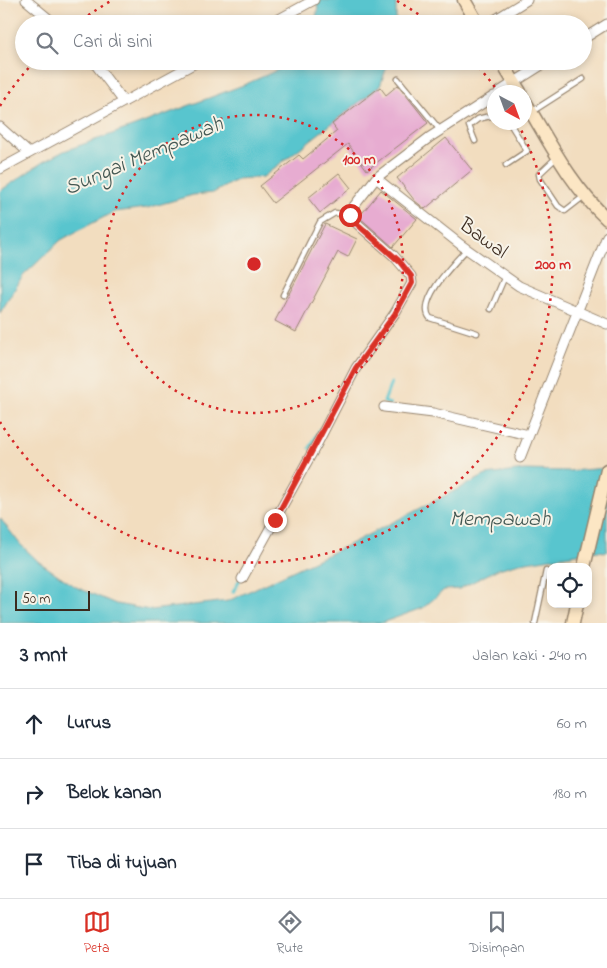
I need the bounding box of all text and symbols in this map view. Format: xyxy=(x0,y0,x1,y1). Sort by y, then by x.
search box xyxy=(15,15,592,70)
icon: search xyxy=(33,29,61,57)
text: Cari di sini xyxy=(73,29,152,56)
north arrow xyxy=(487,85,532,130)
water label: Sungai Mempawah xyxy=(60,109,229,205)
text: 100 m xyxy=(342,149,376,171)
route start xyxy=(339,204,362,227)
street label: Bawal xyxy=(451,210,514,267)
text: 200 m xyxy=(534,254,571,276)
centre of rings xyxy=(245,255,263,273)
water label: Mempawah xyxy=(450,504,551,536)
route end xyxy=(264,509,287,532)
map controls xyxy=(547,563,592,608)
button: locate xyxy=(547,563,592,608)
scale bar xyxy=(15,588,90,611)
text: 50 m xyxy=(22,589,50,610)
text: 3 mnt xyxy=(20,641,68,671)
text: Jalan kaki · 240 m xyxy=(473,644,587,668)
icon: ahead xyxy=(20,710,48,738)
text: Lurus xyxy=(67,710,111,737)
text: 60 m xyxy=(557,712,587,736)
icon: right xyxy=(20,780,48,808)
text: Belok kanan xyxy=(67,780,161,807)
text: 180 m xyxy=(553,782,587,806)
icon: arrive xyxy=(20,850,48,878)
text: Tiba di tujuan xyxy=(67,850,177,877)
tab: Peta xyxy=(83,908,111,959)
tab: Rute xyxy=(276,908,304,959)
tab: Disimpan xyxy=(469,908,524,959)

